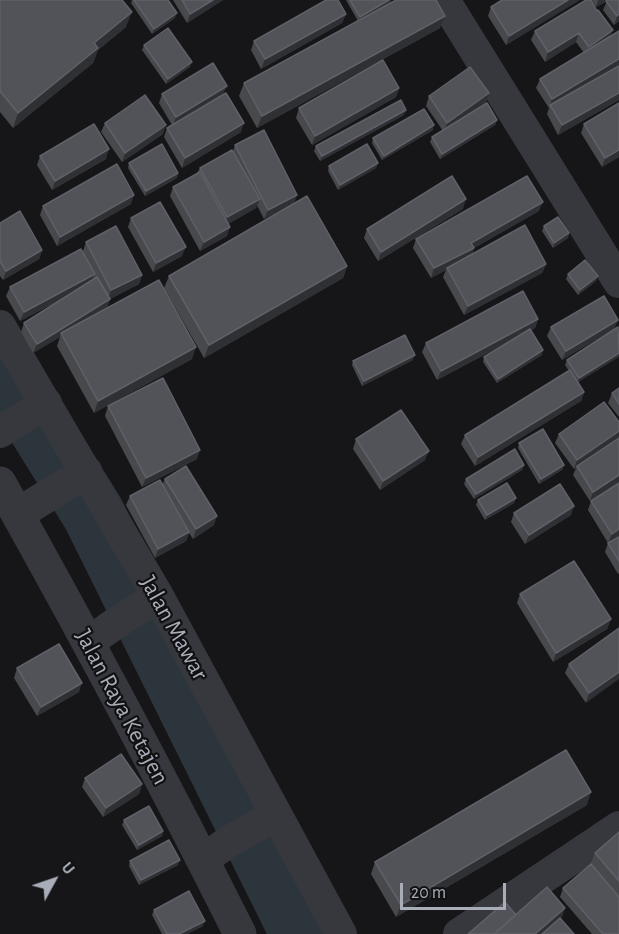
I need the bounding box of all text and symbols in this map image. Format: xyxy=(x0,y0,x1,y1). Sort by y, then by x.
street label: Jalan Mawar xyxy=(134,571,214,685)
street label: Jalan Raya Ketajen xyxy=(69,624,175,790)
north arrow xyxy=(24,850,84,910)
text: U xyxy=(58,859,77,877)
scale bar xyxy=(403,871,510,909)
text: 20 m xyxy=(411,884,446,902)

